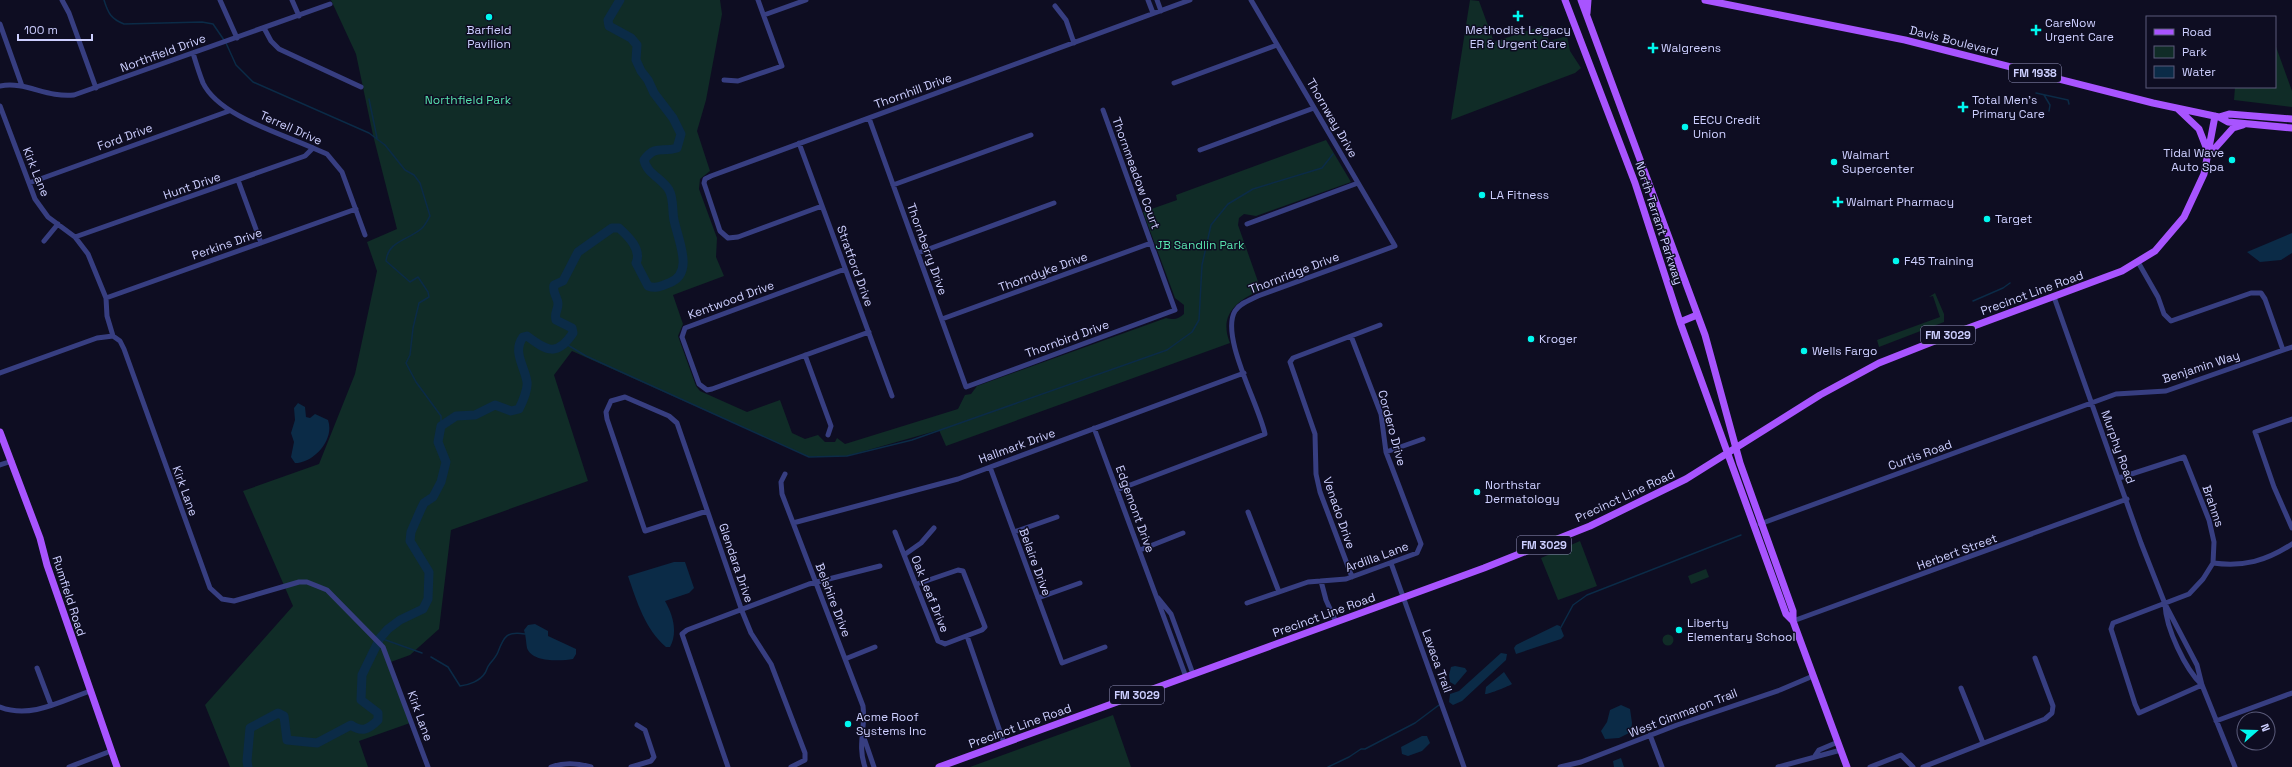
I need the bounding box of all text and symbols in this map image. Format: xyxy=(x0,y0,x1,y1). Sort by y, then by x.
marker: Methodist Legacy ER & Urgent Care xyxy=(1512,10,1524,22)
marker: Barfield Pavilion xyxy=(484,12,494,22)
place label: CareNow Urgent Care xyxy=(2045,15,2114,45)
scale bar xyxy=(18,16,92,42)
legend xyxy=(2146,16,2276,88)
text: 100 m xyxy=(24,22,58,38)
place label: Barfield Pavilion xyxy=(466,22,512,52)
place label: Methodist Legacy ER & Urgent Care xyxy=(1465,22,1571,52)
street label: Davis Boulevard xyxy=(1908,22,2000,60)
marker: CareNow Urgent Care xyxy=(2030,24,2042,36)
text: Road xyxy=(2182,24,2211,40)
street label: Northfield Drive xyxy=(118,30,208,76)
place label: Walgreens xyxy=(1661,40,1721,56)
marker: Walgreens xyxy=(1648,43,1658,53)
text: Park xyxy=(2182,44,2207,60)
road number: FM 1938 xyxy=(2009,64,2061,82)
text: Water xyxy=(2182,64,2216,80)
street label: Thornhill Drive xyxy=(872,70,954,112)
street label: Thornway Drive xyxy=(1303,75,1361,161)
park label: Northfield Park xyxy=(425,92,512,108)
place label: Total Men's Primary Care xyxy=(1972,92,2045,122)
marker: Total Men's Primary Care xyxy=(1957,101,1969,113)
street label: Terrell Drive xyxy=(257,107,325,149)
place label: EECU Credit Union xyxy=(1693,112,1761,142)
street label: Thornmeadow Court xyxy=(1108,115,1164,231)
street label: Ford Drive xyxy=(95,120,155,154)
marker: EECU Credit Union xyxy=(1680,122,1690,132)
street label: Kirk Lane xyxy=(19,145,53,199)
place label: Tidal Wave Auto Spa xyxy=(2163,145,2224,175)
place label: Walmart Supercenter xyxy=(1842,147,1915,177)
marker: Tidal Wave Auto Spa xyxy=(2227,155,2237,165)
marker: Walmart Supercenter xyxy=(1829,157,1839,167)
street label: North Tarrant Parkway xyxy=(1632,159,1686,287)
street label: Hunt Drive xyxy=(161,169,223,203)
place label: LA Fitness xyxy=(1490,187,1549,203)
marker: LA Fitness xyxy=(1477,190,1487,200)
place label: Walmart Pharmacy xyxy=(1846,194,1954,210)
marker: Walmart Pharmacy xyxy=(1833,197,1843,207)
street label: Thornberry Drive xyxy=(903,201,951,297)
place label: Target xyxy=(1995,211,2032,227)
marker: Target xyxy=(1982,214,1992,224)
street label: Stratford Drive xyxy=(833,223,877,309)
street label: Perkins Drive xyxy=(190,224,264,264)
park label: JB Sandlin Park xyxy=(1156,237,1245,253)
street label: Thorndyke Drive xyxy=(996,248,1090,296)
street label: Thornridge Drive xyxy=(1247,248,1341,298)
place label: F45 Training xyxy=(1904,253,1974,269)
marker: F45 Training xyxy=(1891,256,1901,266)
street label: Precinct Line Road xyxy=(1978,267,2086,319)
street label: Kentwood Drive xyxy=(686,277,776,323)
street label: Thornbird Drive xyxy=(1023,316,1111,362)
road number: FM 3029 xyxy=(1921,326,1975,344)
place label: Kroger xyxy=(1539,331,1578,347)
marker: Kroger xyxy=(1526,334,1536,344)
place label: Wells Fargo xyxy=(1812,343,1877,359)
marker: Wells Fargo xyxy=(1799,346,1809,356)
street label: Benjamin Way xyxy=(2160,347,2242,387)
street label: Cordero Drive xyxy=(1374,388,1410,468)
street label: Murphy Road xyxy=(2097,408,2139,486)
street label: Hallmark Drive xyxy=(976,425,1058,467)
street label: Curtis Road xyxy=(1886,436,1954,474)
street label: Edgemont Drive xyxy=(1112,463,1158,555)
street label: Kirk Lane xyxy=(169,464,201,518)
street label: Precinct Line Road xyxy=(1573,466,1677,526)
street label: Venado Drive xyxy=(1319,475,1359,551)
place label: Northstar Dermatology xyxy=(1485,477,1560,507)
street label: Brahms xyxy=(2198,483,2228,529)
marker: Northstar Dermatology xyxy=(1472,487,1482,497)
street label: Glendara Drive xyxy=(715,521,757,605)
street label: Belaire Drive xyxy=(1015,526,1055,598)
street label: Herbert Street xyxy=(1915,530,1999,574)
road number: FM 3029 xyxy=(1517,536,1571,554)
street label: Ardilla Lane xyxy=(1343,538,1411,576)
street label: Oak Leaf Drive xyxy=(907,553,953,635)
street label: Rumfield Road xyxy=(49,554,89,638)
street label: Belshire Drive xyxy=(812,561,854,639)
street label: Precinct Line Road xyxy=(1270,589,1378,641)
place label: Liberty Elementary School xyxy=(1687,615,1795,645)
marker: Liberty Elementary School xyxy=(1674,625,1684,635)
street label: Lavaca Trail xyxy=(1418,627,1456,695)
street label: West Cimmaron Trail xyxy=(1626,685,1740,741)
road number: FM 3029 xyxy=(1110,686,1164,704)
street label: Kirk Lane xyxy=(404,689,436,743)
street label: Precinct Line Road xyxy=(966,700,1074,752)
place label: Acme Roof Systems Inc xyxy=(856,709,926,739)
north arrow xyxy=(2236,711,2276,751)
marker: Acme Roof Systems Inc xyxy=(843,719,853,729)
text: N xyxy=(2258,722,2273,733)

